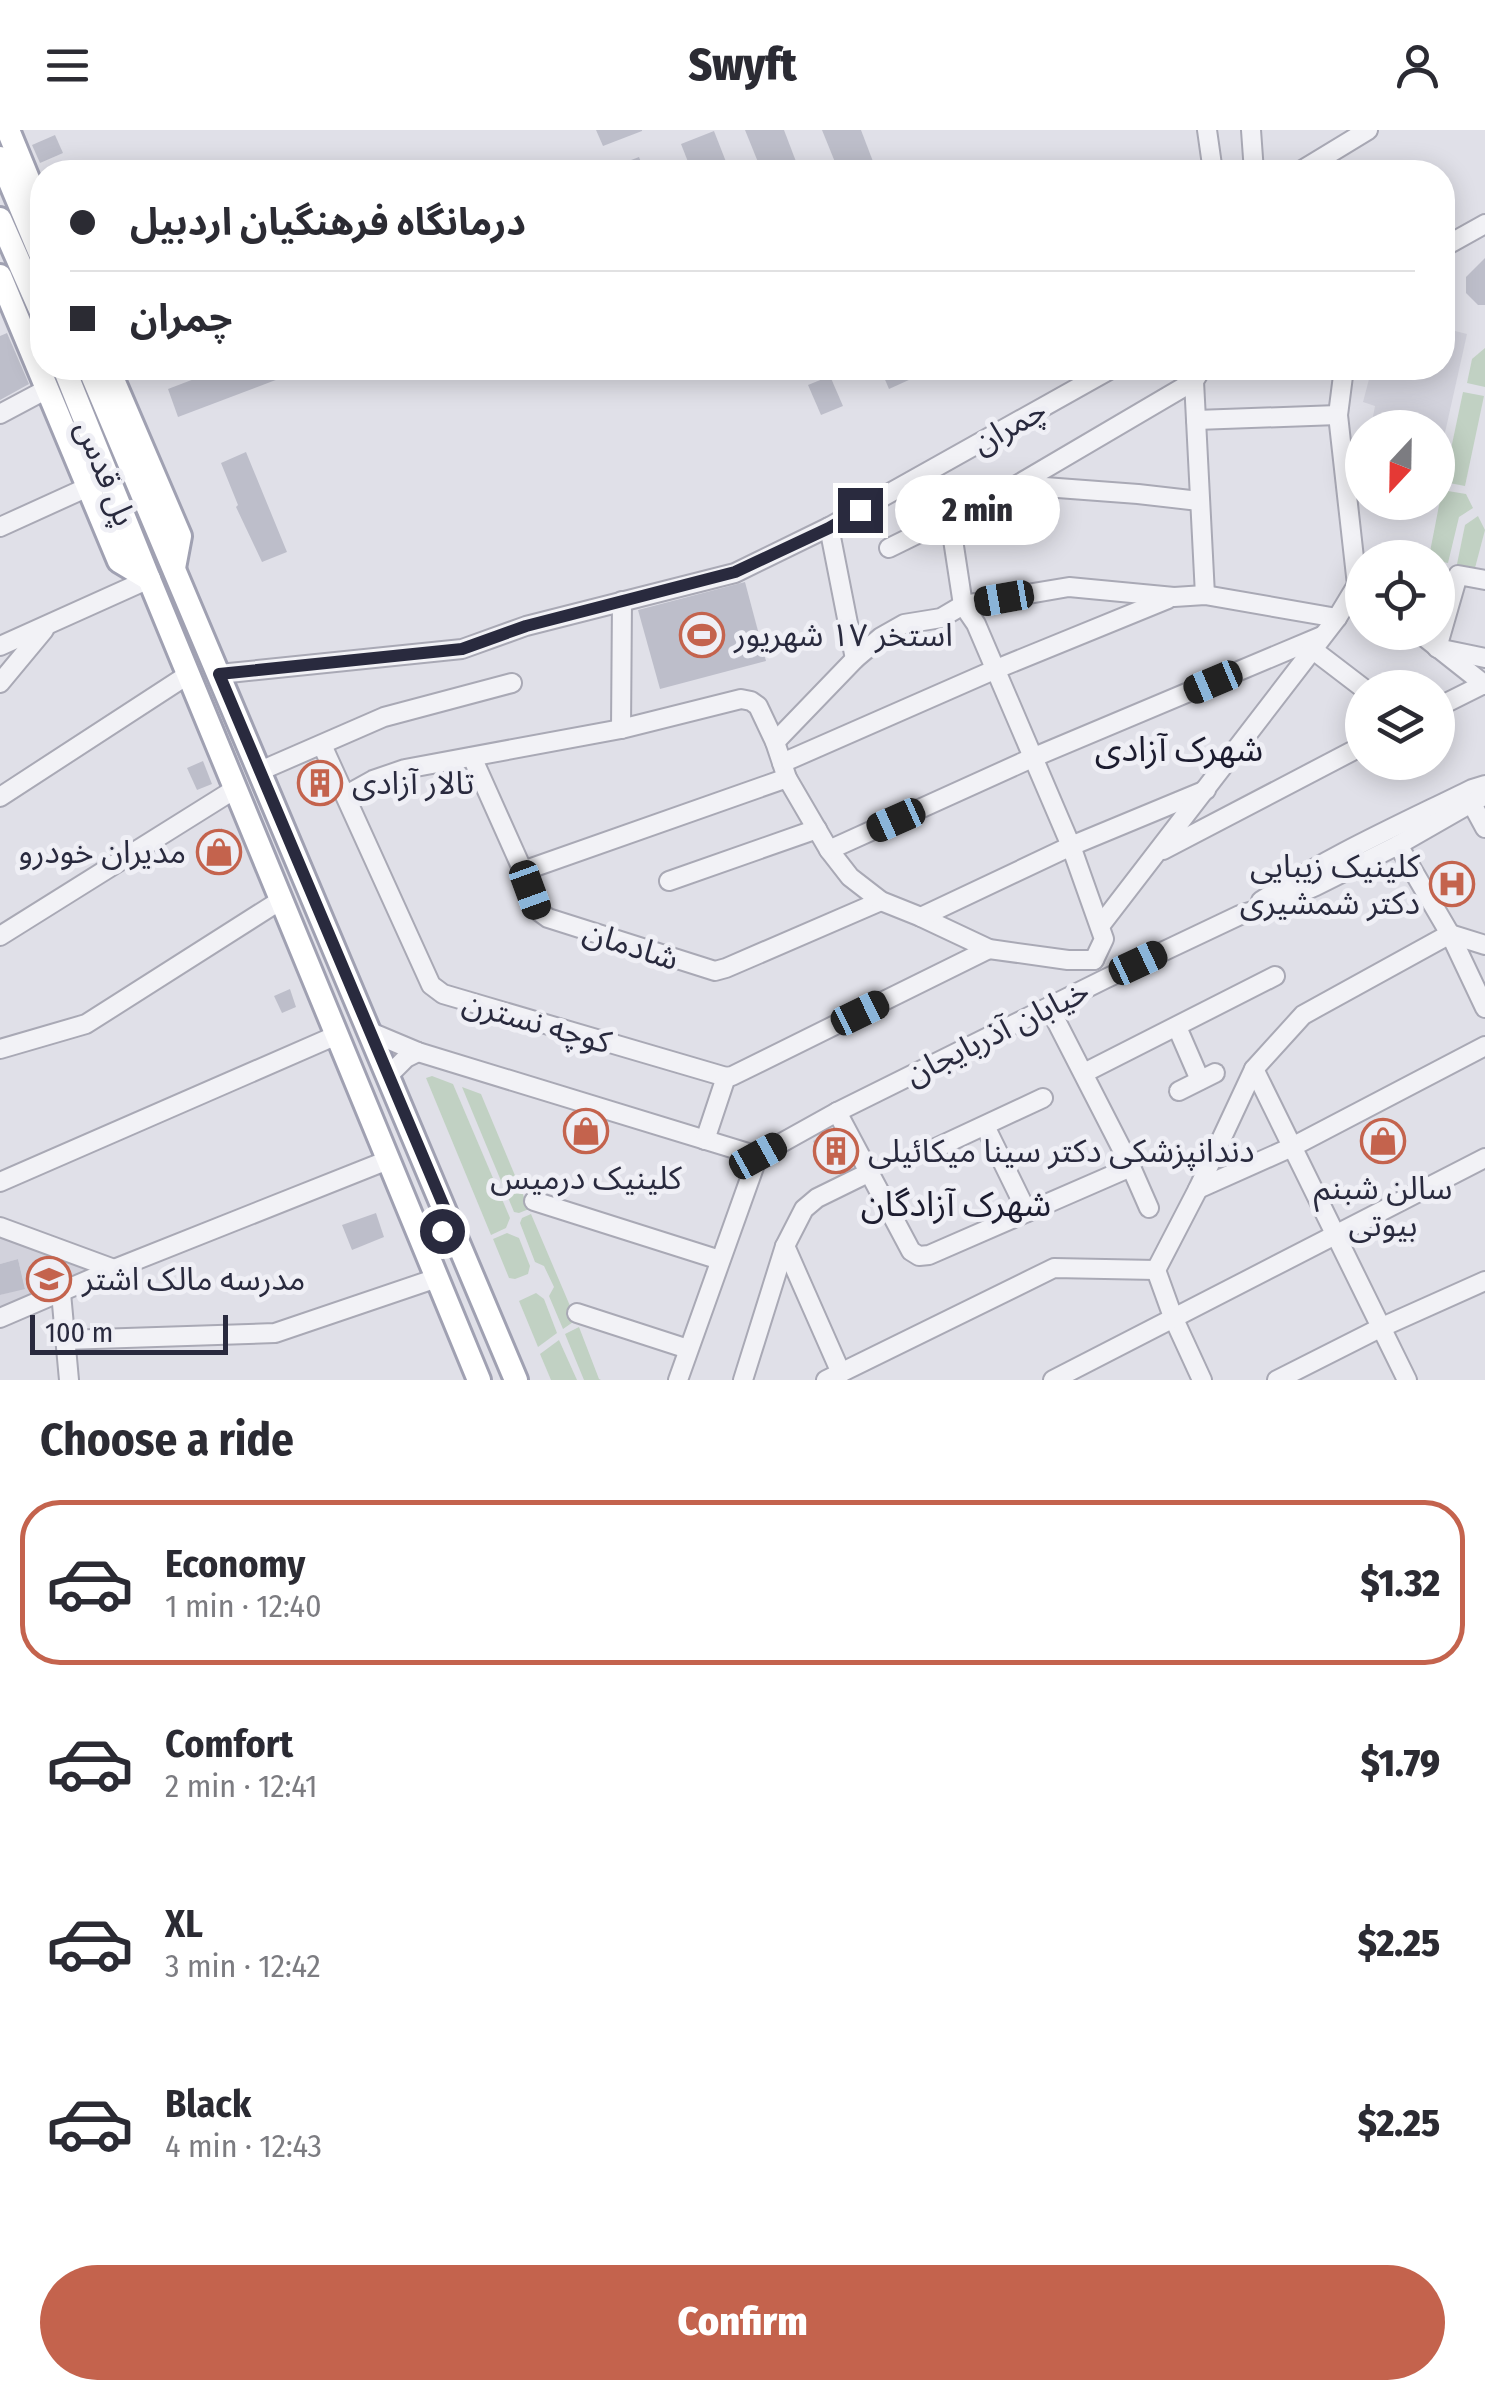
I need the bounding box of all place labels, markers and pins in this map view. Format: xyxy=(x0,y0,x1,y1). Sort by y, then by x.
sports icon: استخر ١٧ شهریور xyxy=(679,612,725,658)
place label: استخر ١٧ شهریور xyxy=(733,616,953,654)
building icon: تالار آزادی xyxy=(297,760,343,806)
place label: تالار آزادی xyxy=(352,764,474,802)
shop icon: مدیران خودرو xyxy=(196,829,242,875)
place label: مدیران خودرو xyxy=(18,833,186,871)
place label: کلینیک زیبایی دکتر شمشیری xyxy=(1240,847,1421,922)
hospital icon: کلینیک زیبایی دکتر شمشیری xyxy=(1429,861,1475,907)
shop icon: کلینیک درمیس xyxy=(563,1108,609,1154)
shop icon: سالن شبنم بیوتی xyxy=(1360,1118,1406,1164)
building icon: دندانپزشکی دکتر سینا میکائیلی xyxy=(813,1128,859,1174)
place label: دندانپزشکی دکتر سینا میکائیلی xyxy=(868,1132,1255,1171)
place label: کلینیک درمیس xyxy=(490,1159,683,1197)
place label: سالن شبنم بیوتی xyxy=(1314,1169,1452,1244)
school or university icon: مدرسه مالک اشتر xyxy=(26,1256,72,1302)
place label: مدرسه مالک اشتر xyxy=(81,1260,305,1298)

